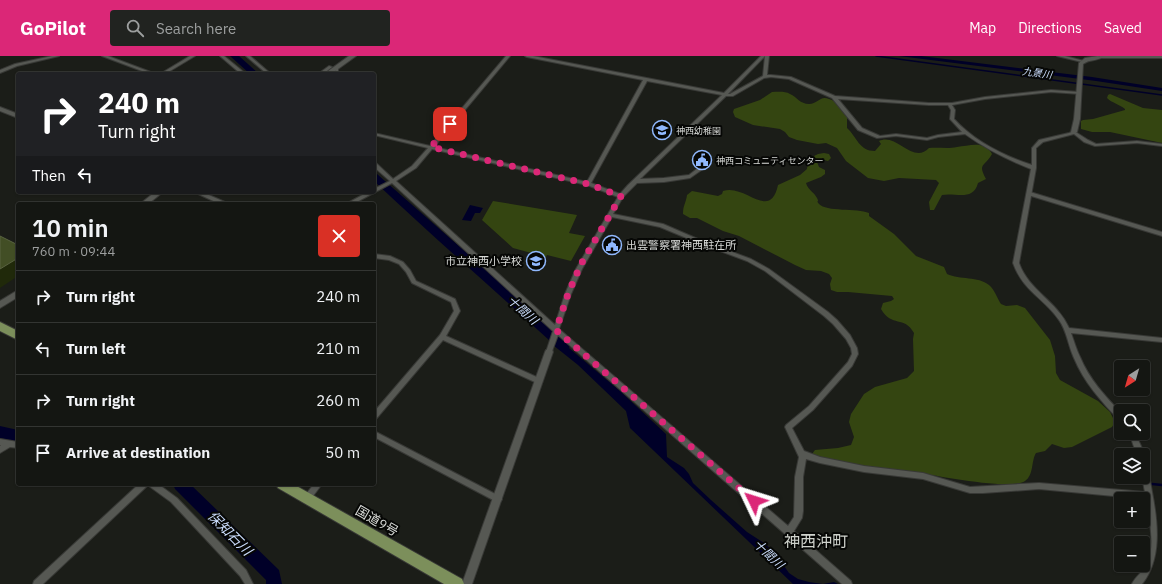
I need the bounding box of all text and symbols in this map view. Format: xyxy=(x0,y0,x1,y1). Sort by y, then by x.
search box xyxy=(110,10,390,46)
text: GoPilot xyxy=(20,16,86,40)
icon: search xyxy=(124,17,146,39)
text: Search here xyxy=(156,19,236,38)
text: Map xyxy=(969,19,996,37)
text: Directions xyxy=(1018,19,1082,37)
text: Saved xyxy=(1104,19,1142,37)
water label: 九景川 xyxy=(1021,64,1054,82)
text: 240 m xyxy=(98,84,180,121)
icon: right xyxy=(32,88,84,140)
pin xyxy=(433,107,467,141)
icon: arrive xyxy=(439,113,461,135)
school or university icon: 神西幼稚園 xyxy=(651,119,673,141)
text: Turn right xyxy=(98,120,176,143)
place label: 神西幼稚園 xyxy=(676,125,721,136)
public building icon: 神西コミュニティセンター xyxy=(691,149,713,171)
place label: 神西コミュニティセンター xyxy=(716,155,823,166)
icon: left xyxy=(74,164,96,186)
text: Then xyxy=(32,166,66,185)
text: 10 min xyxy=(32,212,109,244)
button: close xyxy=(318,215,360,257)
public building icon: 出雲警察署神西駐在所 xyxy=(601,234,623,256)
place label: 出雲警察署神西駐在所 xyxy=(626,238,737,252)
text: 760 m · 09:44 xyxy=(32,243,115,260)
school or university icon: 市立神西小学校 xyxy=(525,250,547,272)
place label: 市立神西小学校 xyxy=(445,254,522,268)
icon: right xyxy=(32,286,54,308)
text: Turn right xyxy=(66,287,135,306)
text: 240 m xyxy=(316,287,360,306)
water label: 十間川 xyxy=(505,292,543,329)
icon: left xyxy=(32,338,54,360)
text: Turn left xyxy=(66,339,126,358)
text: 210 m xyxy=(316,339,360,358)
north arrow xyxy=(1114,360,1150,396)
map controls xyxy=(1114,360,1150,572)
icon: right xyxy=(32,390,54,412)
text: Turn right xyxy=(66,391,135,410)
text: 260 m xyxy=(316,391,360,410)
button: search xyxy=(1114,404,1150,440)
icon: arrive xyxy=(32,442,54,464)
text: Arrive at destination xyxy=(66,443,210,462)
text: 50 m xyxy=(325,443,360,462)
button: layers xyxy=(1114,448,1150,484)
position arrow xyxy=(733,480,775,522)
button: + xyxy=(1114,492,1150,528)
street label: 国道9号 xyxy=(352,502,402,540)
water label: 保知石川 xyxy=(204,507,258,561)
district label: 神西沖町 xyxy=(784,531,848,551)
water label: 十間川 xyxy=(751,536,789,573)
button: − xyxy=(1114,536,1150,572)

